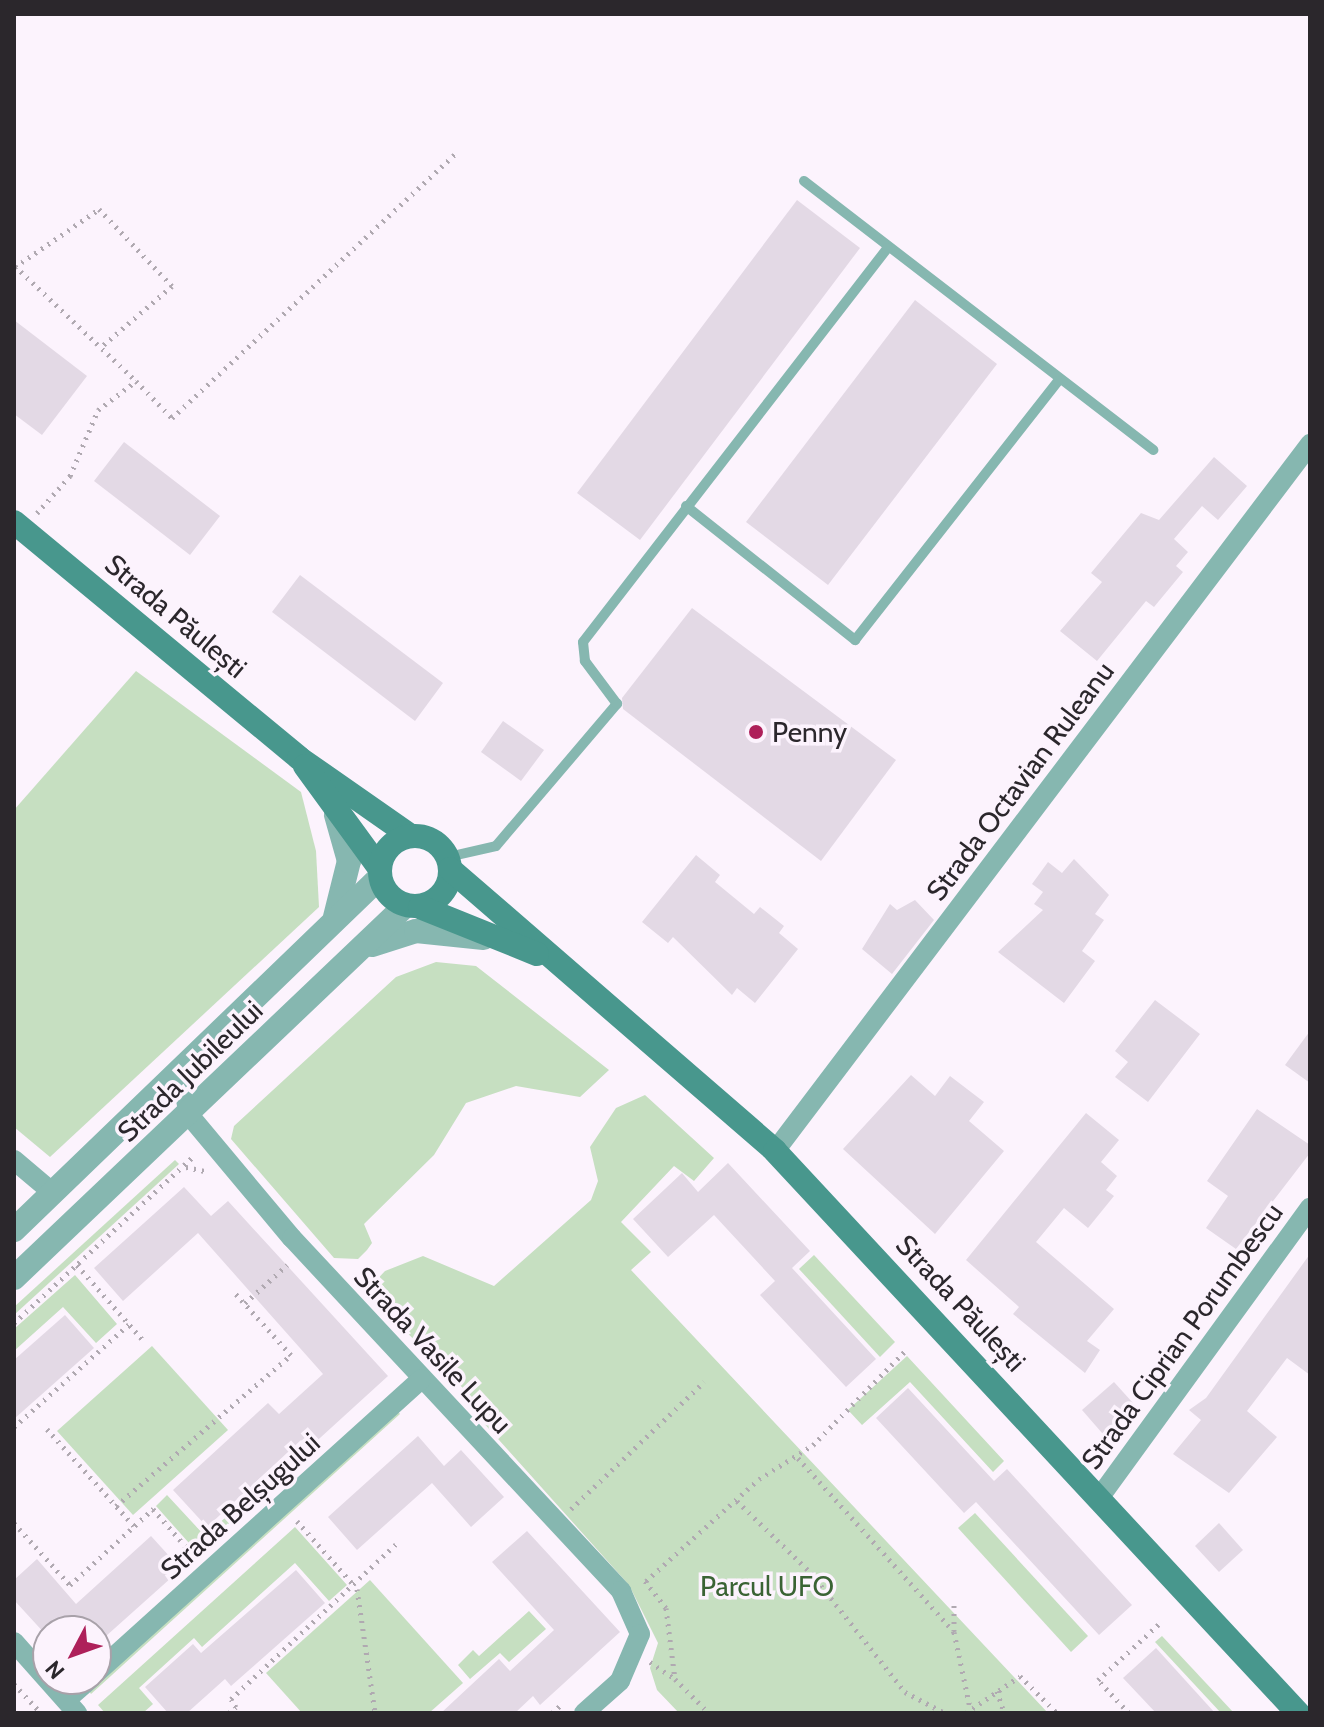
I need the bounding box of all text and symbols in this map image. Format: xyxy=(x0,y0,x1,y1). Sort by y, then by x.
street label: Strada Păulești xyxy=(98,547,254,685)
street label: Strada Octavian Ruleanu xyxy=(919,655,1121,907)
place label: Penny xyxy=(772,715,847,749)
marker: Penny xyxy=(747,723,765,741)
street label: Strada Jubileului xyxy=(111,993,269,1149)
street label: Strada Ciprian Porumbescu xyxy=(1074,1196,1290,1476)
street label: Strada Păulești xyxy=(889,1228,1033,1378)
street label: Strada Vasile Lupu xyxy=(347,1260,519,1440)
street label: Strada Belșugului xyxy=(154,1426,326,1586)
park label: Parcul UFO xyxy=(700,1569,834,1603)
north arrow xyxy=(32,1615,112,1695)
text: N xyxy=(40,1655,70,1684)

